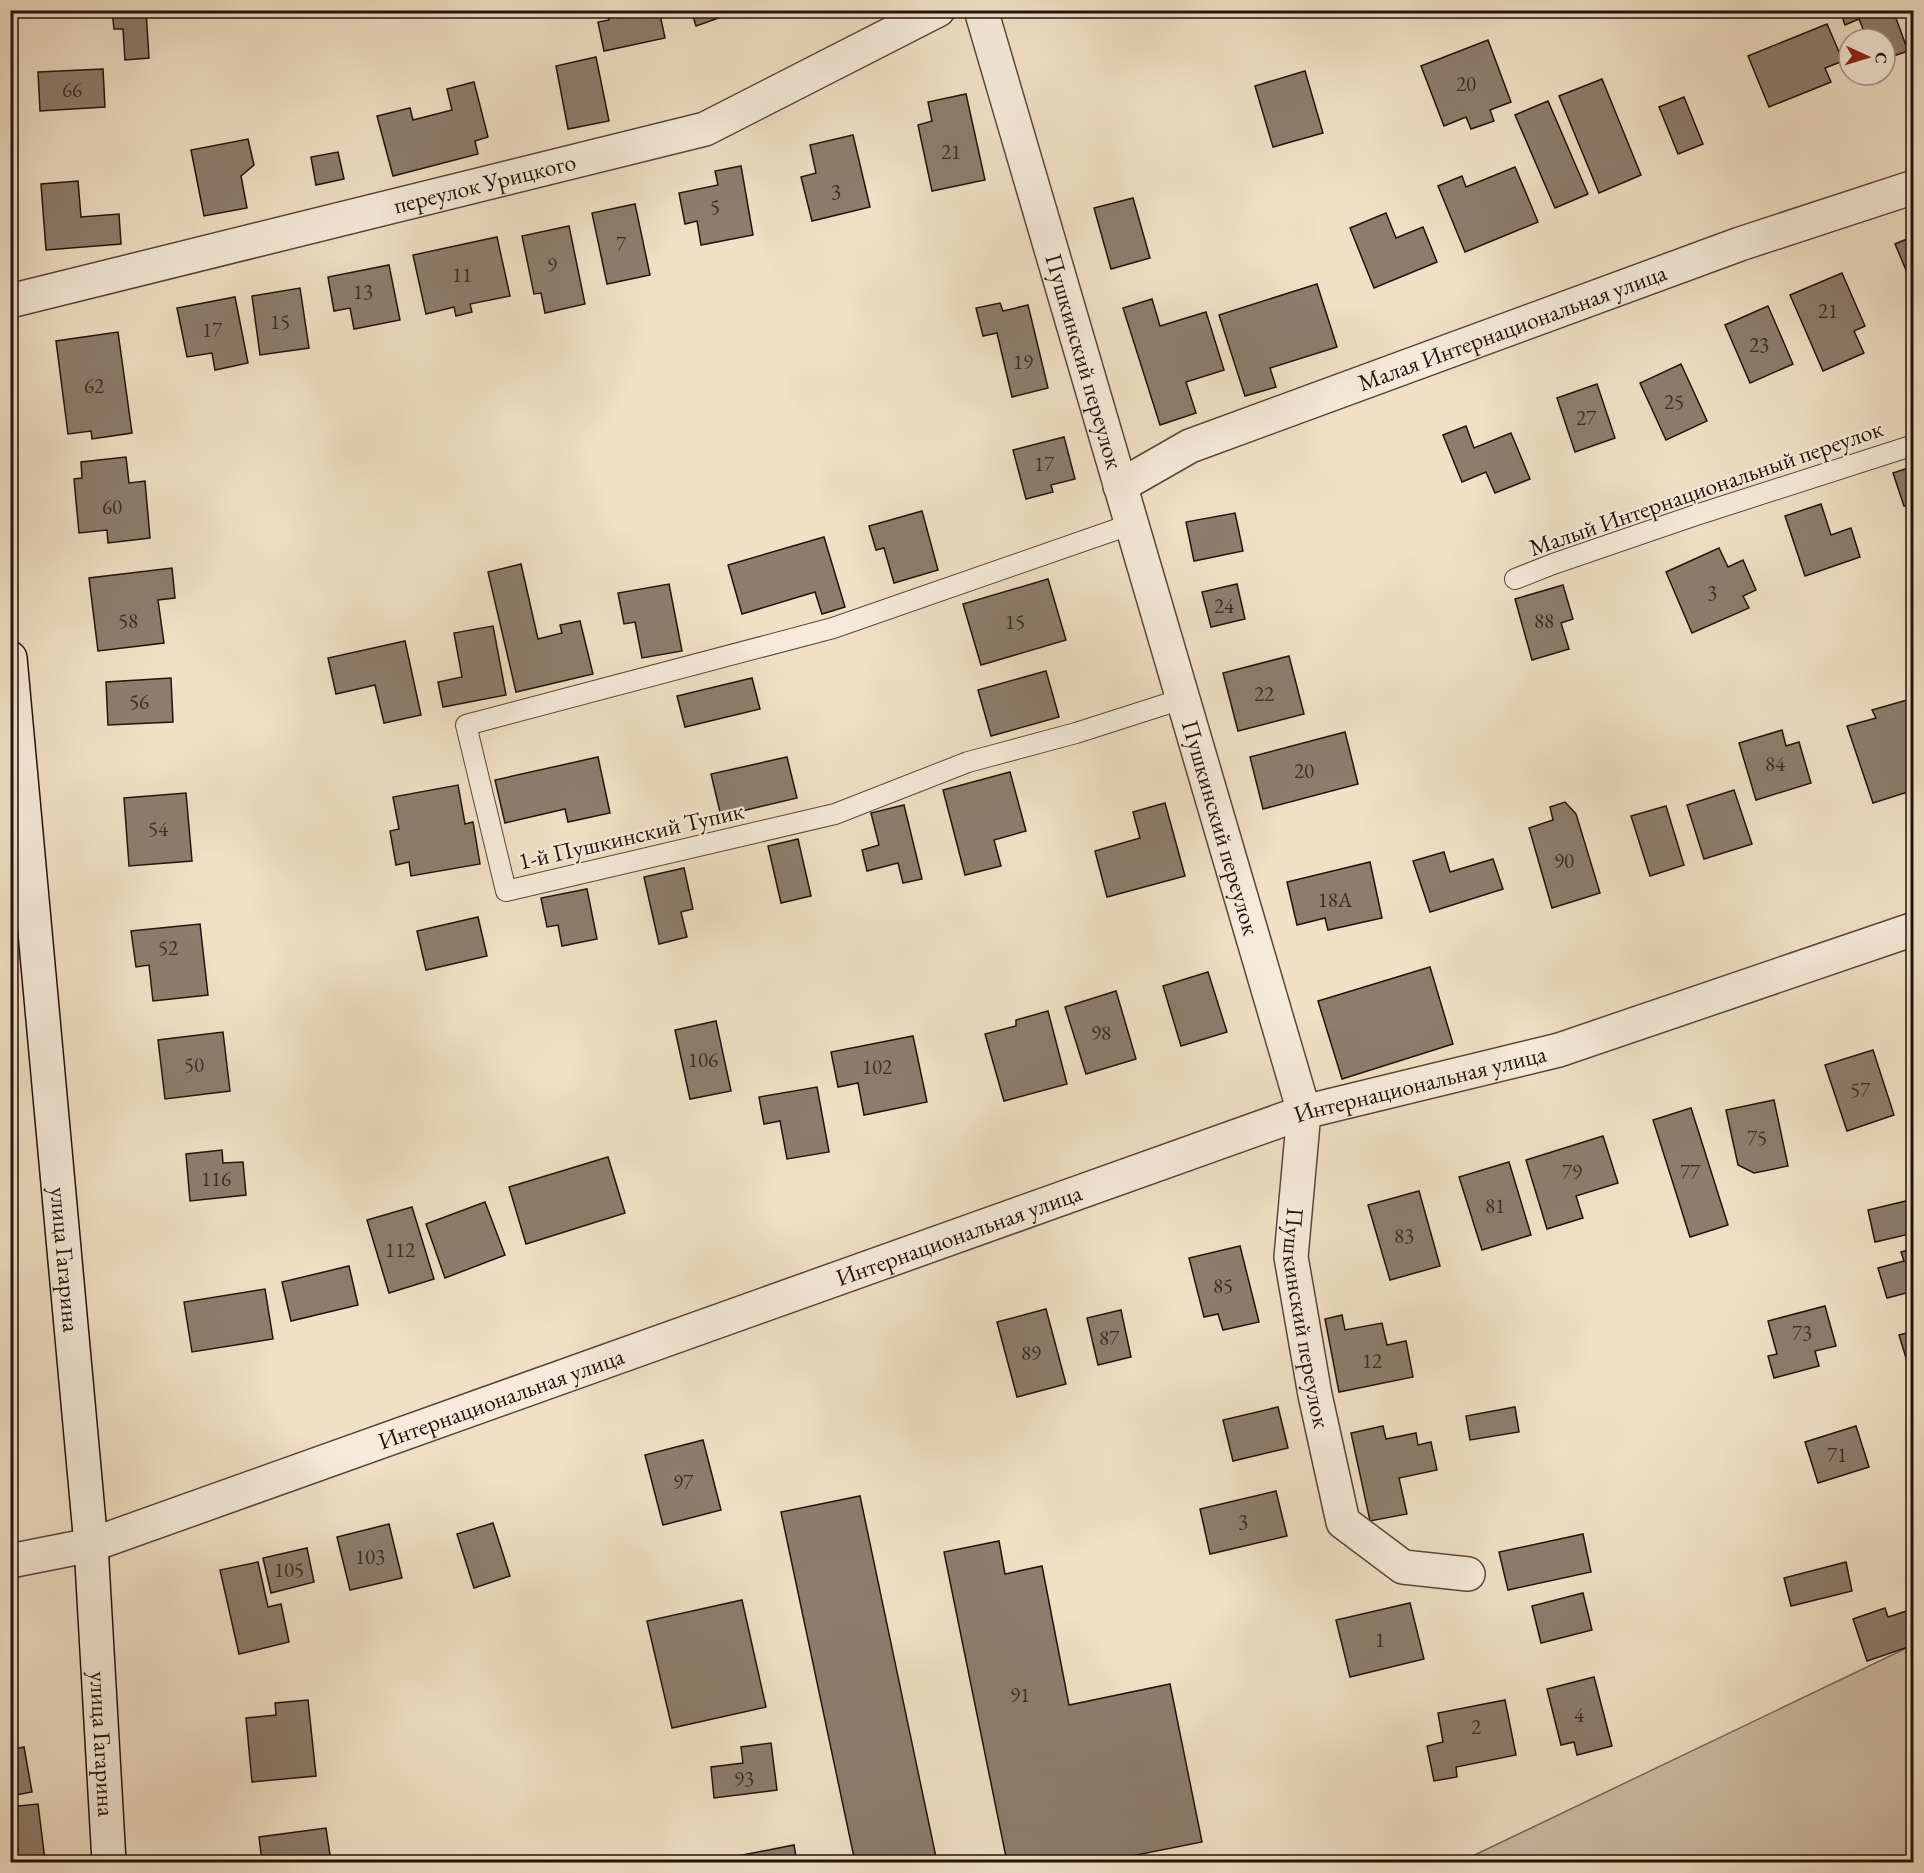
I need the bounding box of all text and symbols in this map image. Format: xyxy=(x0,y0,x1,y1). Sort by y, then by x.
north arrow xyxy=(1837,27,1897,87)
text: С xyxy=(1871,52,1892,64)
house number: 20 xyxy=(1456,70,1476,97)
house number: 66 xyxy=(62,76,82,103)
house number: 21 xyxy=(941,138,961,165)
street label: переулок Урицкого xyxy=(390,146,579,221)
house number: 3 xyxy=(831,178,841,205)
house number: 5 xyxy=(710,193,720,220)
house number: 7 xyxy=(616,230,627,257)
street label: Пушкинский переулок xyxy=(1038,250,1131,473)
house number: 9 xyxy=(547,251,557,278)
street label: Малая Интернациональная улица xyxy=(1354,256,1671,398)
house number: 11 xyxy=(452,261,472,288)
house number: 13 xyxy=(353,278,373,305)
house number: 21 xyxy=(1818,297,1838,324)
house number: 15 xyxy=(270,308,290,335)
house number: 17 xyxy=(202,316,223,343)
house number: 23 xyxy=(1749,331,1769,358)
house number: 19 xyxy=(1013,348,1033,375)
house number: 62 xyxy=(84,372,104,399)
house number: 25 xyxy=(1664,388,1684,415)
house number: 27 xyxy=(1576,404,1597,431)
street label: Малый Интернациональный переулок xyxy=(1525,412,1887,563)
house number: 17 xyxy=(1034,450,1055,477)
house number: 60 xyxy=(102,493,122,520)
house number: 3 xyxy=(1707,579,1717,606)
house number: 24 xyxy=(1214,592,1235,619)
house number: 58 xyxy=(118,607,138,634)
house number: 88 xyxy=(1534,607,1554,634)
house number: 15 xyxy=(1005,608,1025,635)
house number: 22 xyxy=(1254,680,1274,707)
house number: 56 xyxy=(129,688,149,715)
street label: Пушкинский переулок xyxy=(1175,716,1267,939)
house number: 84 xyxy=(1765,750,1786,777)
house number: 20 xyxy=(1294,757,1314,784)
street label: 1-й Пушкинский Тупик xyxy=(515,794,747,877)
house number: 54 xyxy=(148,815,169,842)
house number: 90 xyxy=(1554,847,1574,874)
house number: 18А xyxy=(1318,886,1353,913)
house number: 52 xyxy=(158,934,178,961)
house number: 98 xyxy=(1091,1019,1111,1046)
street label: Интернациональная улица xyxy=(1289,1038,1550,1130)
house number: 106 xyxy=(688,1046,718,1073)
house number: 50 xyxy=(184,1051,204,1078)
house number: 102 xyxy=(862,1053,892,1080)
house number: 57 xyxy=(1850,1076,1871,1103)
house number: 75 xyxy=(1747,1124,1767,1151)
house number: 79 xyxy=(1562,1158,1582,1185)
house number: 77 xyxy=(1680,1158,1701,1185)
house number: 116 xyxy=(201,1165,231,1192)
street label: Интернациональная улица xyxy=(831,1176,1086,1293)
street label: улица Гагарина xyxy=(43,1186,88,1334)
house number: 81 xyxy=(1485,1192,1505,1219)
street label: Пушкинский переулок xyxy=(1276,1206,1338,1431)
house number: 83 xyxy=(1394,1222,1414,1249)
house number: 112 xyxy=(385,1236,415,1263)
house number: 85 xyxy=(1213,1272,1233,1299)
house number: 73 xyxy=(1792,1319,1812,1346)
house number: 87 xyxy=(1099,1324,1120,1351)
house number: 89 xyxy=(1021,1339,1041,1366)
street label: Интернациональная улица xyxy=(374,1340,629,1456)
house number: 12 xyxy=(1362,1347,1382,1374)
house number: 71 xyxy=(1827,1441,1847,1468)
house number: 97 xyxy=(673,1468,694,1495)
house number: 3 xyxy=(1238,1508,1248,1535)
house number: 103 xyxy=(355,1543,385,1570)
house number: 105 xyxy=(274,1556,304,1583)
house number: 1 xyxy=(1375,1626,1385,1653)
street label: улица Гагарина xyxy=(83,1670,122,1818)
house number: 91 xyxy=(1010,1681,1030,1708)
house number: 4 xyxy=(1574,1701,1585,1728)
house number: 2 xyxy=(1471,1713,1481,1740)
house number: 93 xyxy=(734,1765,754,1792)

